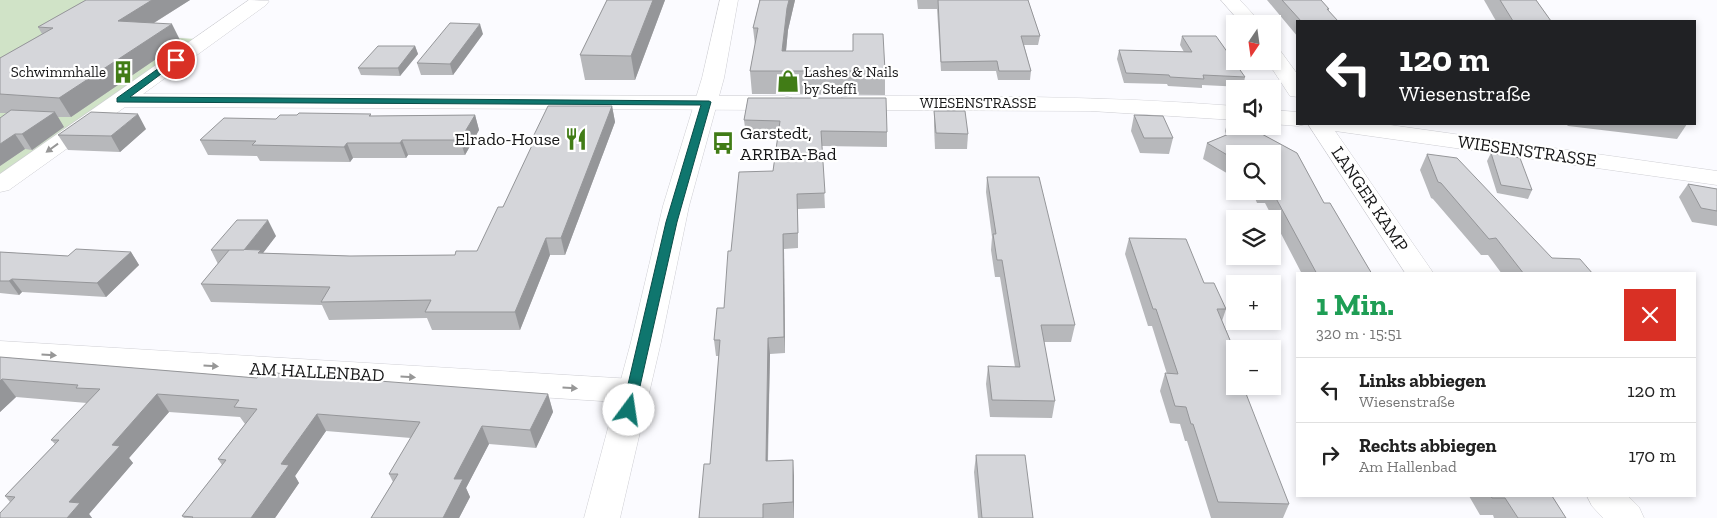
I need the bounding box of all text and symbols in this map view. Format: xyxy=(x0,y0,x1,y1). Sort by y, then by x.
north arrow xyxy=(1226,15,1281,70)
map controls xyxy=(1226,15,1281,395)
text: 120 m xyxy=(1399,38,1489,80)
pin xyxy=(155,39,197,81)
icon: left xyxy=(1316,40,1381,105)
icon: arrive xyxy=(162,46,190,74)
building icon: Schwimmhalle xyxy=(110,59,136,85)
place label: Schwimmhalle xyxy=(11,63,106,81)
place label: Lashes & Nails by Steffi xyxy=(803,63,899,98)
shop icon: Lashes & Nails by Steffi xyxy=(775,68,801,94)
button: sound xyxy=(1226,80,1281,135)
text: Wiesenstraße xyxy=(1399,80,1531,107)
street label: WIESENSTRASSE xyxy=(920,94,1036,112)
place label: Garstedt, ARRIBA-Bad xyxy=(740,122,837,165)
restaurant icon: Elrado-House xyxy=(563,126,589,152)
place label: Elrado-House xyxy=(455,128,560,150)
bus stop icon: Garstedt, ARRIBA-Bad xyxy=(710,130,736,156)
street label: WIESENSTRASSE xyxy=(1456,130,1598,172)
street label: LANGER KAMP xyxy=(1327,142,1413,256)
one-way arrow xyxy=(45,143,58,153)
button: search xyxy=(1226,145,1281,200)
button: layers xyxy=(1226,210,1281,265)
button: + xyxy=(1226,275,1281,330)
text: 1 Min. xyxy=(1316,287,1394,323)
button: close xyxy=(1624,289,1676,341)
text: 320 m · 15:51 xyxy=(1316,324,1402,343)
button: − xyxy=(1226,340,1281,395)
one-way arrow xyxy=(41,352,57,360)
street label: AM HALLENBAD xyxy=(249,357,385,387)
one-way arrow xyxy=(203,362,219,370)
text: Links abbiegen xyxy=(1359,369,1486,392)
one-way arrow xyxy=(400,374,416,382)
icon: left xyxy=(1316,376,1344,404)
text: 120 m xyxy=(1627,379,1676,402)
position arrow xyxy=(602,383,654,435)
one-way arrow xyxy=(562,384,578,392)
text: Wiesenstraße xyxy=(1359,392,1455,411)
text: Rechts abbiegen xyxy=(1359,434,1497,457)
icon: right xyxy=(1316,441,1344,469)
text: 170 m xyxy=(1628,444,1676,467)
text: Am Hallenbad xyxy=(1359,457,1457,476)

